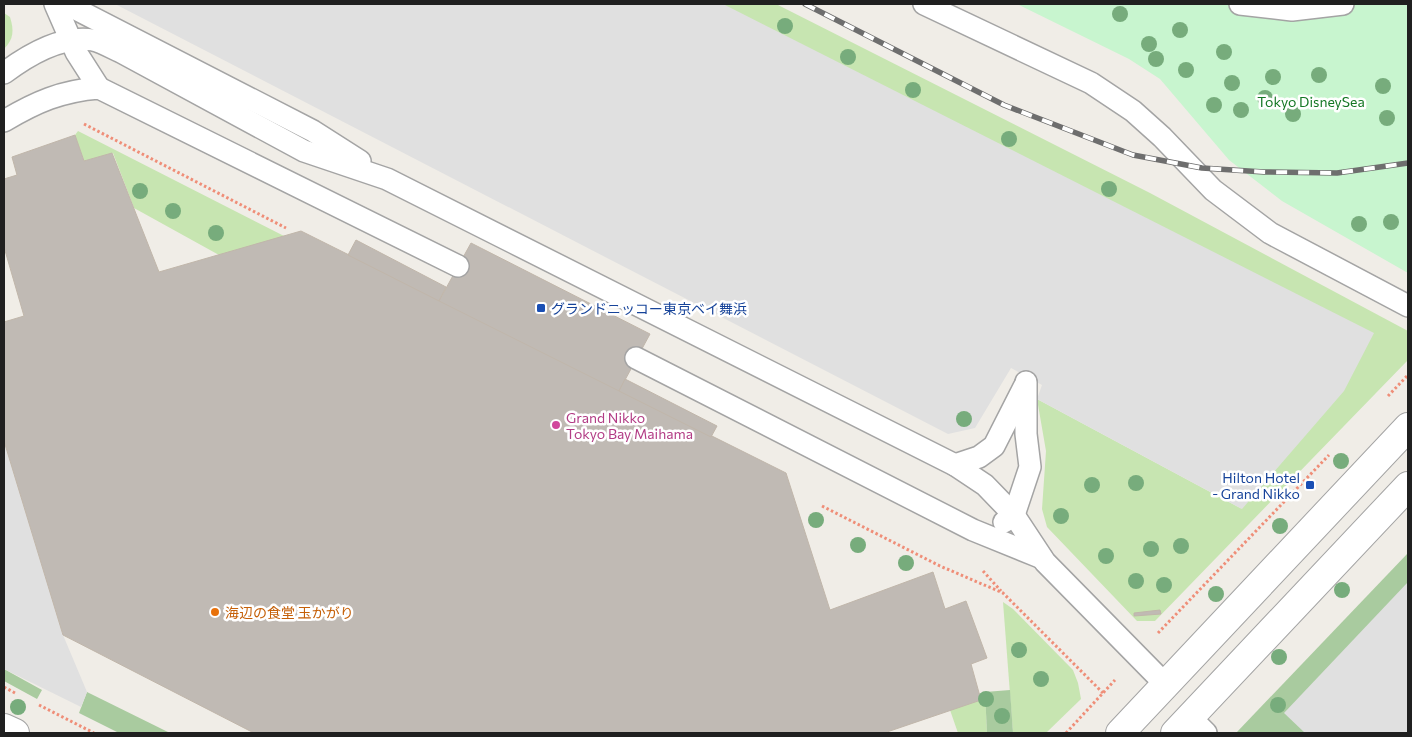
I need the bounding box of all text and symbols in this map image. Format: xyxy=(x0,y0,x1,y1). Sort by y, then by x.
park label: Tokyo DisneySea xyxy=(1257,93,1365,110)
place label: グランドニッコー東京ベイ舞浜 xyxy=(551,300,747,317)
marker: グランドニッコー東京ベイ舞浜 xyxy=(535,302,547,314)
place label: Grand Nikko Tokyo Bay Maihama xyxy=(566,409,693,442)
marker: Grand Nikko Tokyo Bay Maihama xyxy=(550,419,562,431)
place label: Hilton Hotel - Grand Nikko xyxy=(1212,469,1300,502)
marker: Hilton Hotel - Grand Nikko xyxy=(1304,479,1316,491)
place label: 海辺の食堂 玉かがり xyxy=(225,604,354,621)
marker: 海辺の食堂 玉かがり xyxy=(209,606,221,618)

